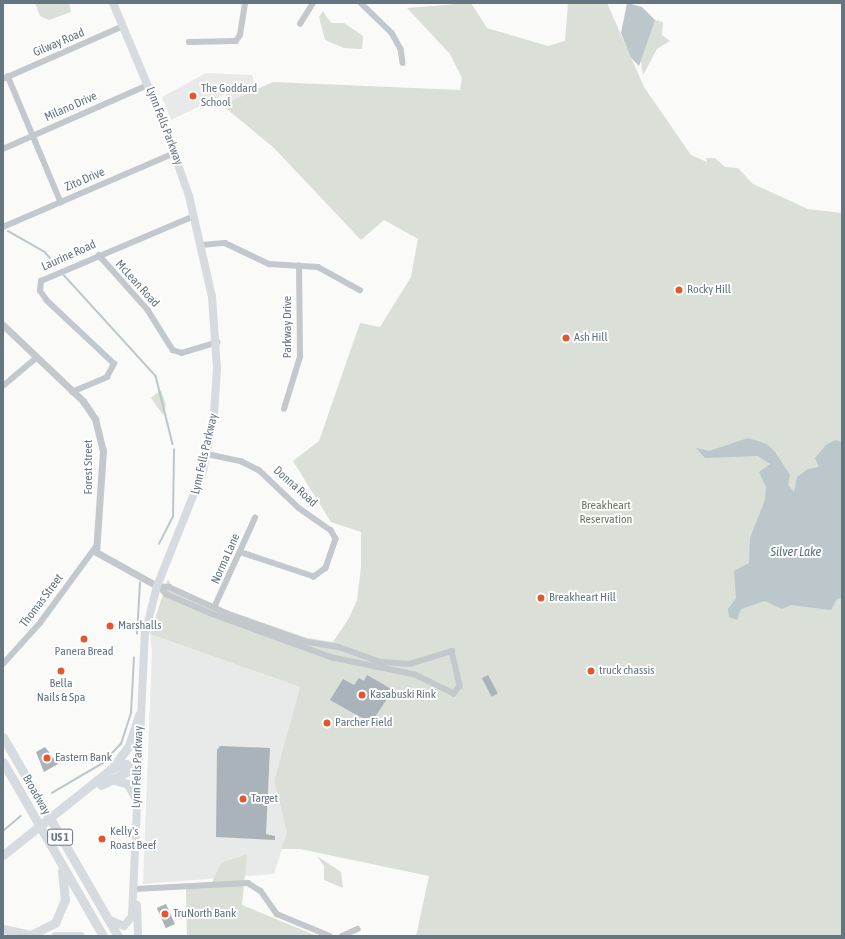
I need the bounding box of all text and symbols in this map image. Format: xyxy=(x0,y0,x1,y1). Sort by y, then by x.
street label: Gilway Road xyxy=(31,26,87,60)
place label: The Goddard School xyxy=(201,82,257,110)
street label: Lynn Fells Parkway xyxy=(143,85,185,167)
street label: Milano Drive xyxy=(43,89,99,125)
marker: The Goddard School xyxy=(188,91,198,101)
street label: Zito Drive xyxy=(63,165,107,195)
street label: Laurine Road xyxy=(40,238,98,274)
street label: McLean Road xyxy=(112,257,162,311)
place label: Rocky Hill xyxy=(687,283,731,297)
marker: Rocky Hill xyxy=(674,285,684,295)
street label: Parkway Drive xyxy=(281,296,295,358)
place label: Ash Hill xyxy=(574,331,608,345)
marker: Ash Hill xyxy=(561,333,571,343)
street label: Lynn Fells Parkway xyxy=(189,412,221,496)
street label: Forest Street xyxy=(82,440,96,494)
street label: Donna Road xyxy=(270,464,320,510)
park label: Breakheart Reservation xyxy=(580,499,632,527)
street label: Norma Lane xyxy=(209,532,243,586)
water label: Silver Lake xyxy=(771,544,821,560)
street label: Thomas Street xyxy=(17,572,67,630)
place label: Breakheart Hill xyxy=(549,591,616,605)
marker: Breakheart Hill xyxy=(536,593,546,603)
place label: Marshalls xyxy=(118,619,161,633)
marker: Marshalls xyxy=(105,621,115,631)
marker: Panera Bread xyxy=(79,634,89,644)
place label: Panera Bread xyxy=(55,645,113,659)
place label: truck chassis xyxy=(599,664,654,678)
marker: Bella Nails & Spa xyxy=(56,666,66,676)
marker: truck chassis xyxy=(586,666,596,676)
place label: Bella Nails & Spa xyxy=(37,677,85,705)
place label: Kasabuski Rink xyxy=(370,688,436,702)
marker: Kasabuski Rink xyxy=(357,690,367,700)
place label: Parcher Field xyxy=(335,716,392,730)
marker: Parcher Field xyxy=(322,718,332,728)
street label: Lynn Fells Parkway xyxy=(129,726,147,808)
place label: Eastern Bank xyxy=(55,751,112,765)
marker: Eastern Bank xyxy=(42,753,52,763)
street label: Broadway xyxy=(19,772,53,818)
place label: Target xyxy=(251,792,278,806)
marker: Target xyxy=(238,794,248,804)
place label: Kelly's Roast Beef xyxy=(110,825,156,853)
road number: US 1 xyxy=(47,828,73,846)
marker: Kelly's Roast Beef xyxy=(97,834,107,844)
place label: TruNorth Bank xyxy=(173,907,236,921)
marker: TruNorth Bank xyxy=(160,909,170,919)

